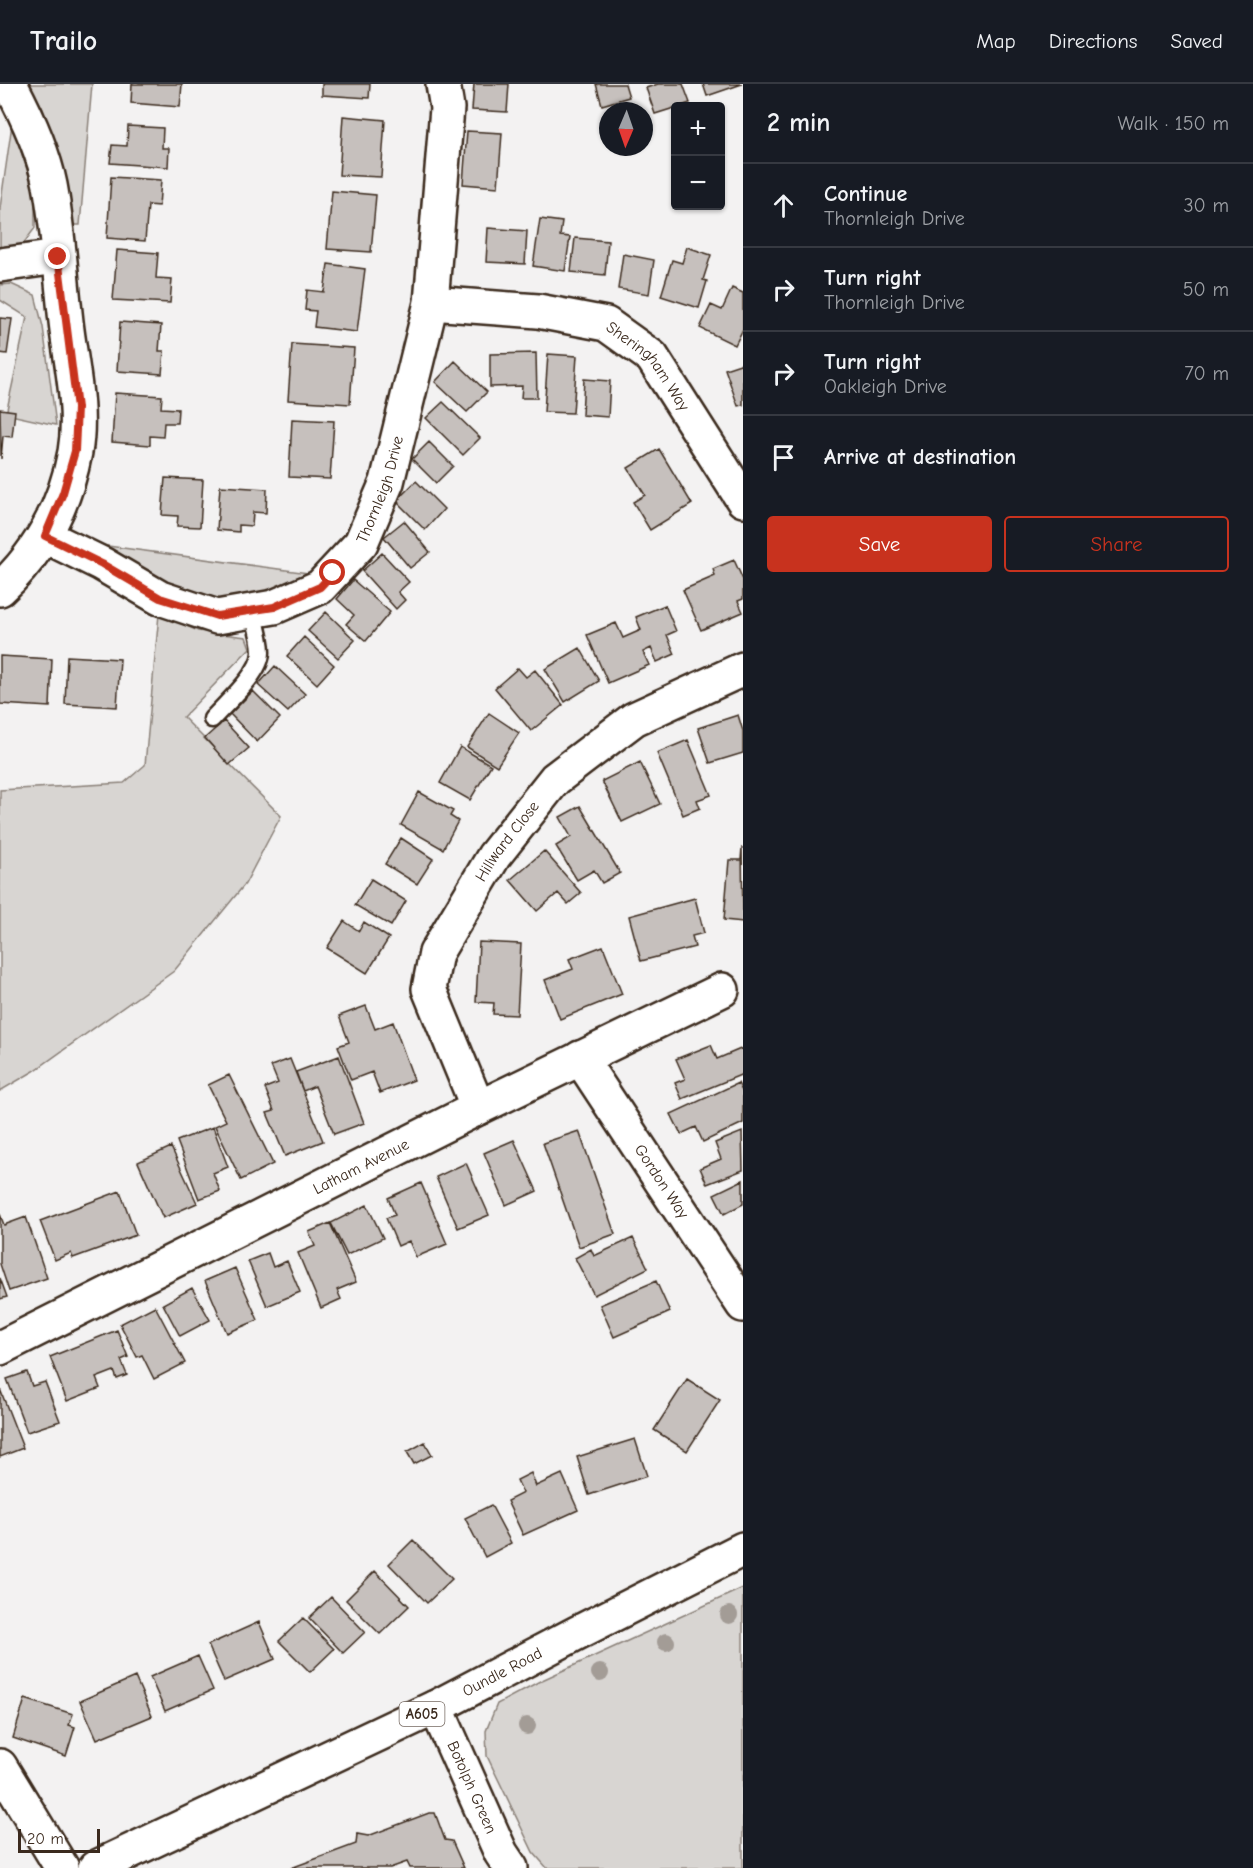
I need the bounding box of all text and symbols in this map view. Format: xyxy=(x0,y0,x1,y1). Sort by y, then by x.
text: Trailo xyxy=(30,25,97,57)
text: Map xyxy=(976,29,1016,53)
text: Directions xyxy=(1049,29,1138,53)
text: Saved xyxy=(1171,29,1223,53)
north arrow xyxy=(599,102,653,156)
map controls xyxy=(671,102,725,210)
button: + xyxy=(671,102,725,156)
text: 2 min xyxy=(767,108,830,138)
text: Walk · 150 m xyxy=(1118,112,1229,135)
button: − xyxy=(671,156,725,210)
text: Continue xyxy=(824,181,907,207)
icon: ahead xyxy=(767,189,800,222)
text: 30 m xyxy=(1183,194,1229,217)
text: Thornleigh Drive xyxy=(824,207,965,230)
route end xyxy=(44,243,70,269)
text: Turn right xyxy=(824,265,921,291)
icon: right xyxy=(767,273,800,306)
text: 50 m xyxy=(1183,278,1229,301)
text: Thornleigh Drive xyxy=(824,291,965,314)
street label: Sheringham Way xyxy=(603,318,693,415)
text: Turn right xyxy=(824,349,921,375)
icon: right xyxy=(767,357,800,390)
text: 70 m xyxy=(1184,362,1229,385)
text: Oakleigh Drive xyxy=(824,375,947,398)
street label: Thornleigh Drive xyxy=(353,434,407,546)
icon: arrive xyxy=(767,441,800,474)
text: Arrive at destination xyxy=(824,444,1016,470)
button: Save xyxy=(767,516,992,572)
button: Share xyxy=(1004,516,1229,572)
route start xyxy=(319,559,345,585)
street label: Hillward Close xyxy=(472,797,543,885)
street label: Latham Avenue xyxy=(310,1135,412,1198)
street label: Gordon Way xyxy=(631,1141,693,1223)
street label: Oundle Road xyxy=(459,1644,545,1700)
road number: A605 xyxy=(400,1702,444,1726)
street label: Botolph Green xyxy=(443,1738,500,1836)
scale bar xyxy=(18,1826,100,1854)
text: 20 m xyxy=(27,1830,64,1848)

